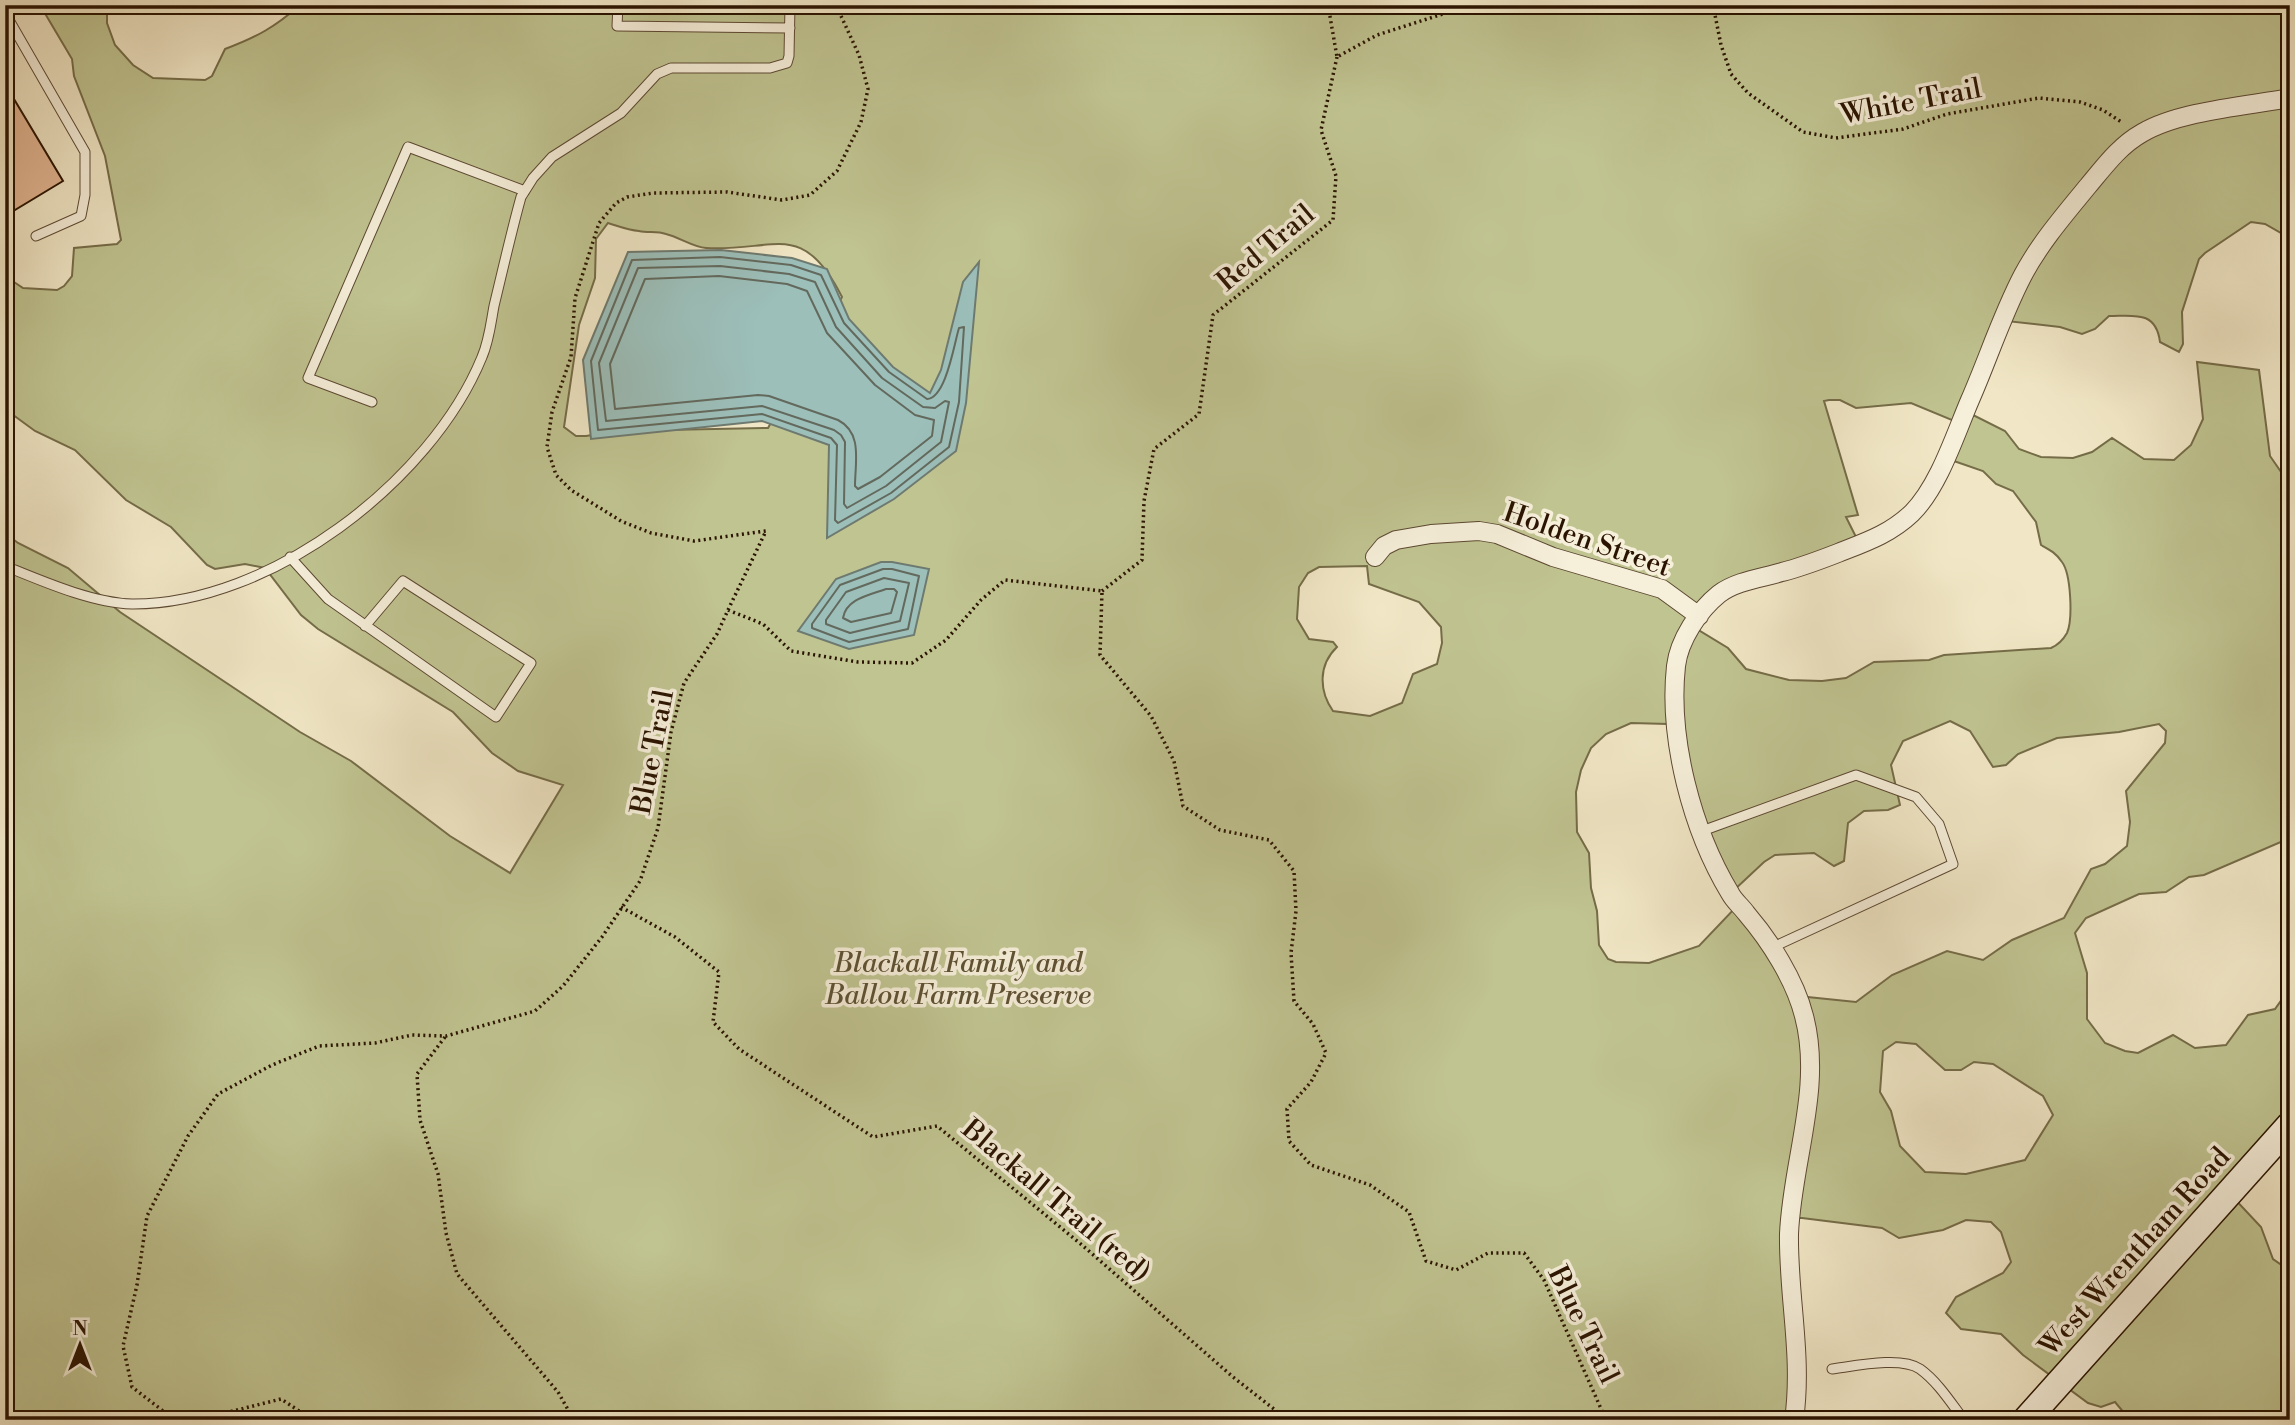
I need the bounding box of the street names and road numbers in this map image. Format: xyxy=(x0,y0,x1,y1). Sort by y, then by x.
street label: White Trail xyxy=(1837,71,1984,133)
street label: Red Trail xyxy=(1210,197,1322,299)
street label: Holden Street xyxy=(1499,495,1676,585)
street label: Blue Trail xyxy=(624,687,682,818)
street label: Blackall Trail (red) xyxy=(954,1111,1157,1290)
street label: West Wrentham Road xyxy=(2031,1140,2238,1364)
street label: Blue Trail xyxy=(1539,1260,1626,1389)

